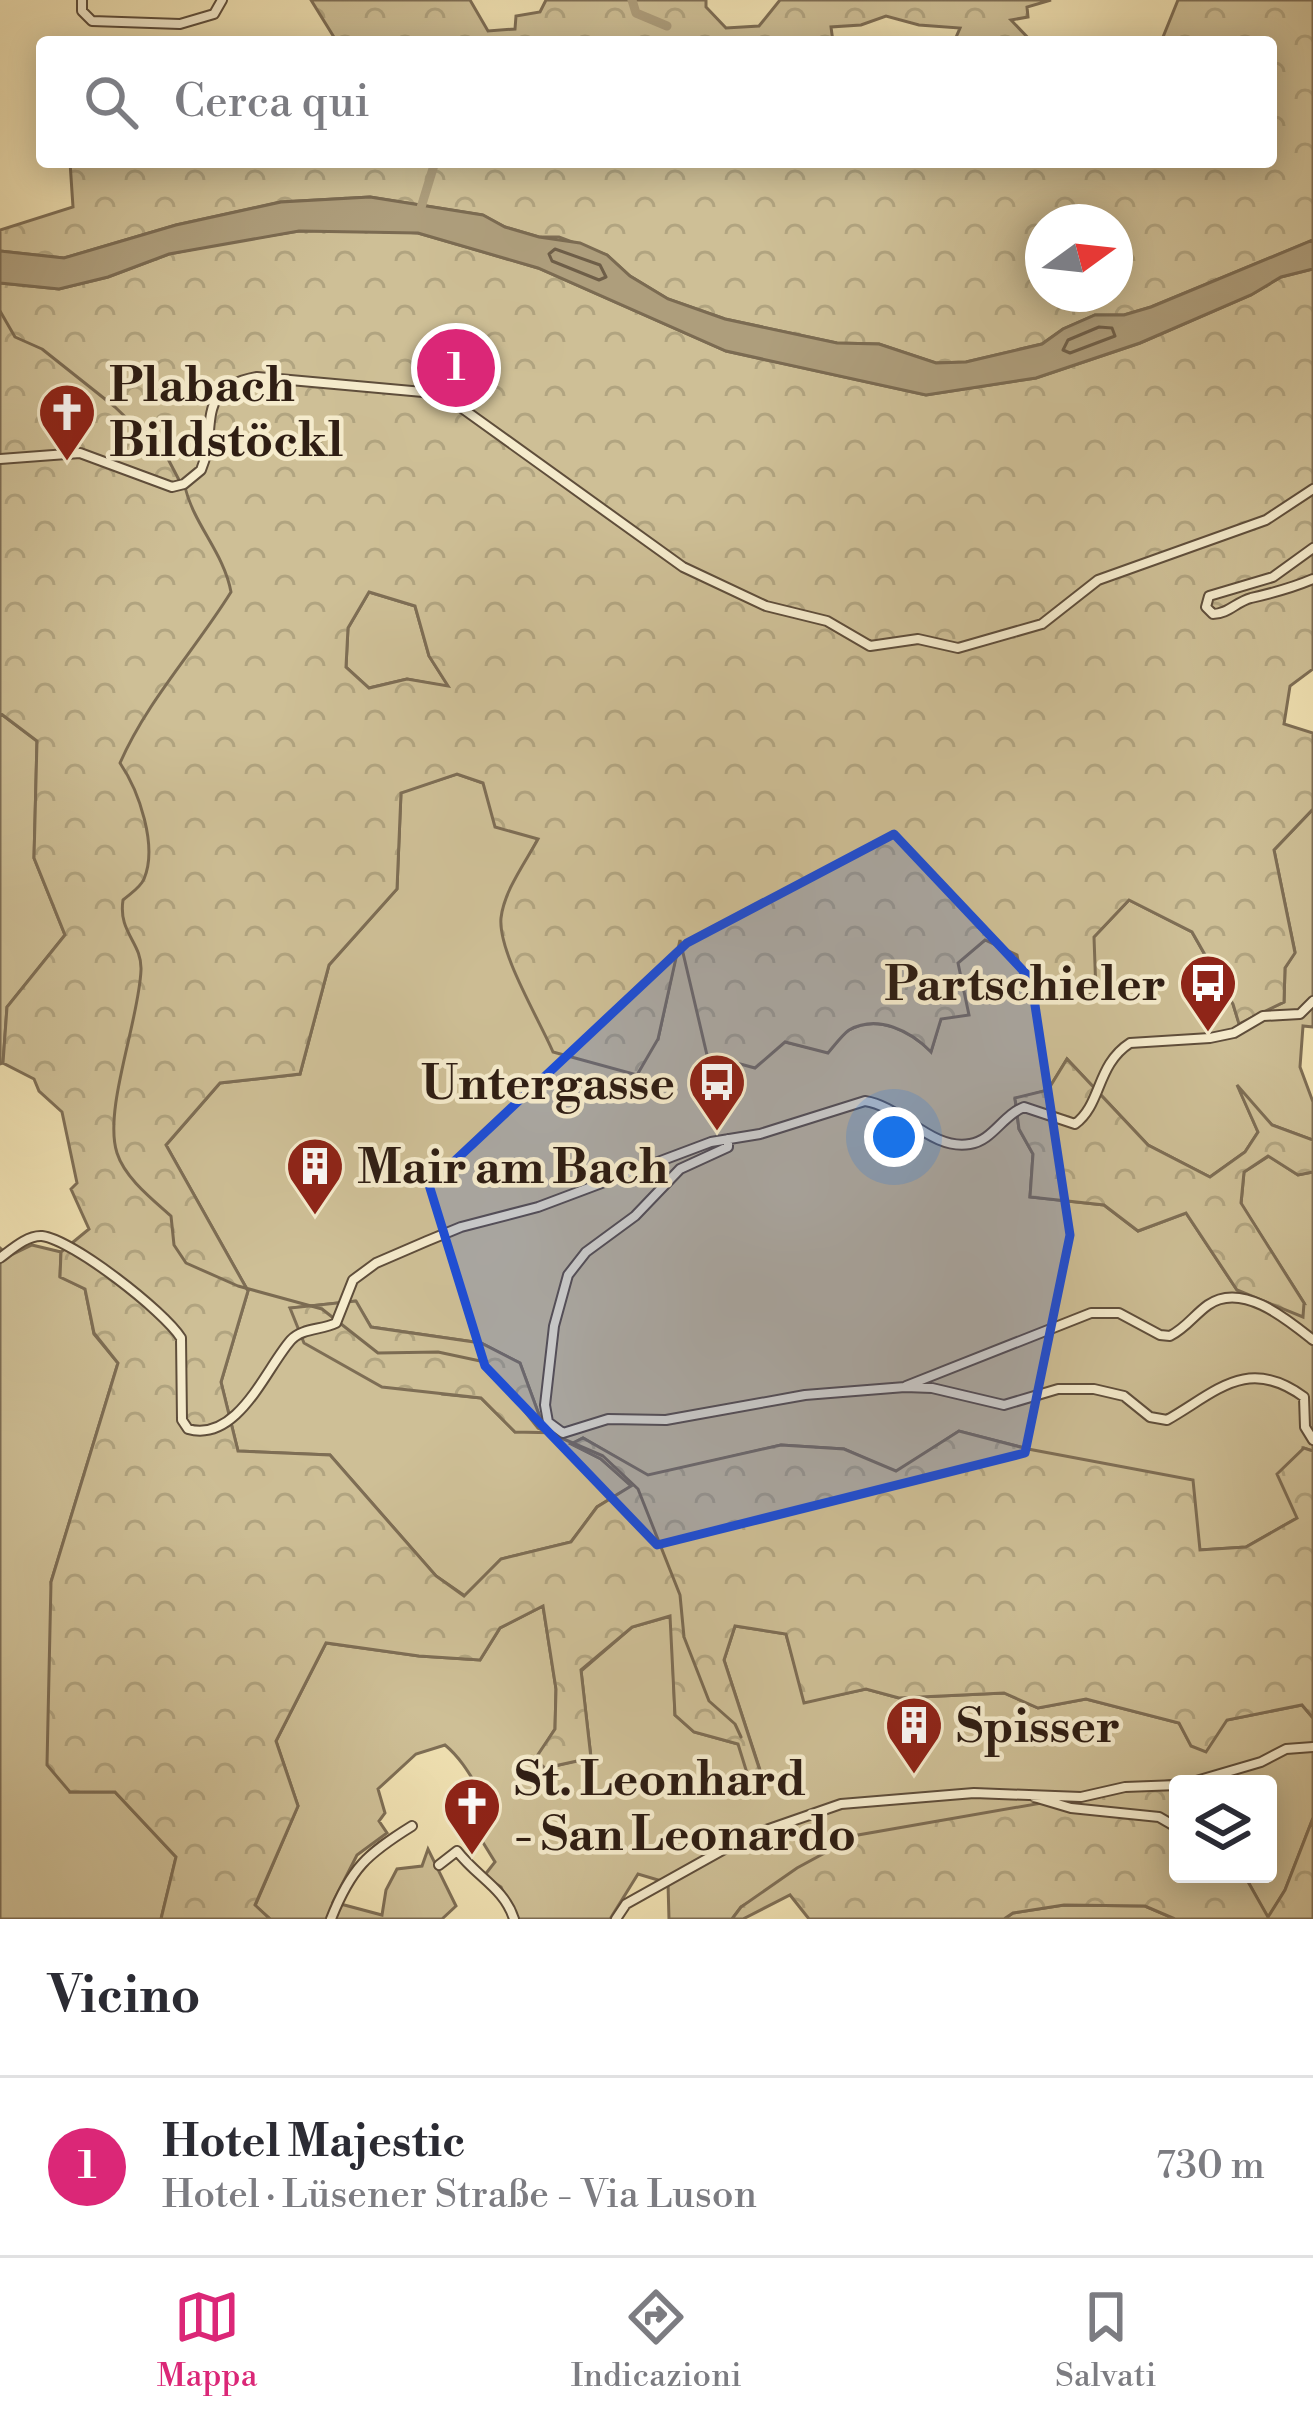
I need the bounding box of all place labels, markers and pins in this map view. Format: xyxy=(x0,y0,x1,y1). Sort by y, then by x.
pin: 1 xyxy=(417,323,495,413)
place label: Plabach Bildstöckl xyxy=(109,357,343,472)
church icon: Plabach Bildstöckl xyxy=(36,381,98,463)
bus stop icon: Partschieler xyxy=(1177,952,1239,1034)
place label: Partschieler xyxy=(884,956,1166,1016)
bus stop icon: Untergasse xyxy=(686,1051,748,1133)
place label: Untergasse xyxy=(421,1055,675,1115)
building icon: Mair am Bach xyxy=(284,1135,346,1217)
place label: Mair am Bach xyxy=(357,1139,668,1199)
building icon: Spisser xyxy=(883,1694,945,1776)
place label: Spisser xyxy=(956,1698,1120,1758)
place label: St. Leonhard - San Leonardo xyxy=(514,1751,856,1866)
church icon: St. Leonhard - San Leonardo xyxy=(441,1775,503,1857)

